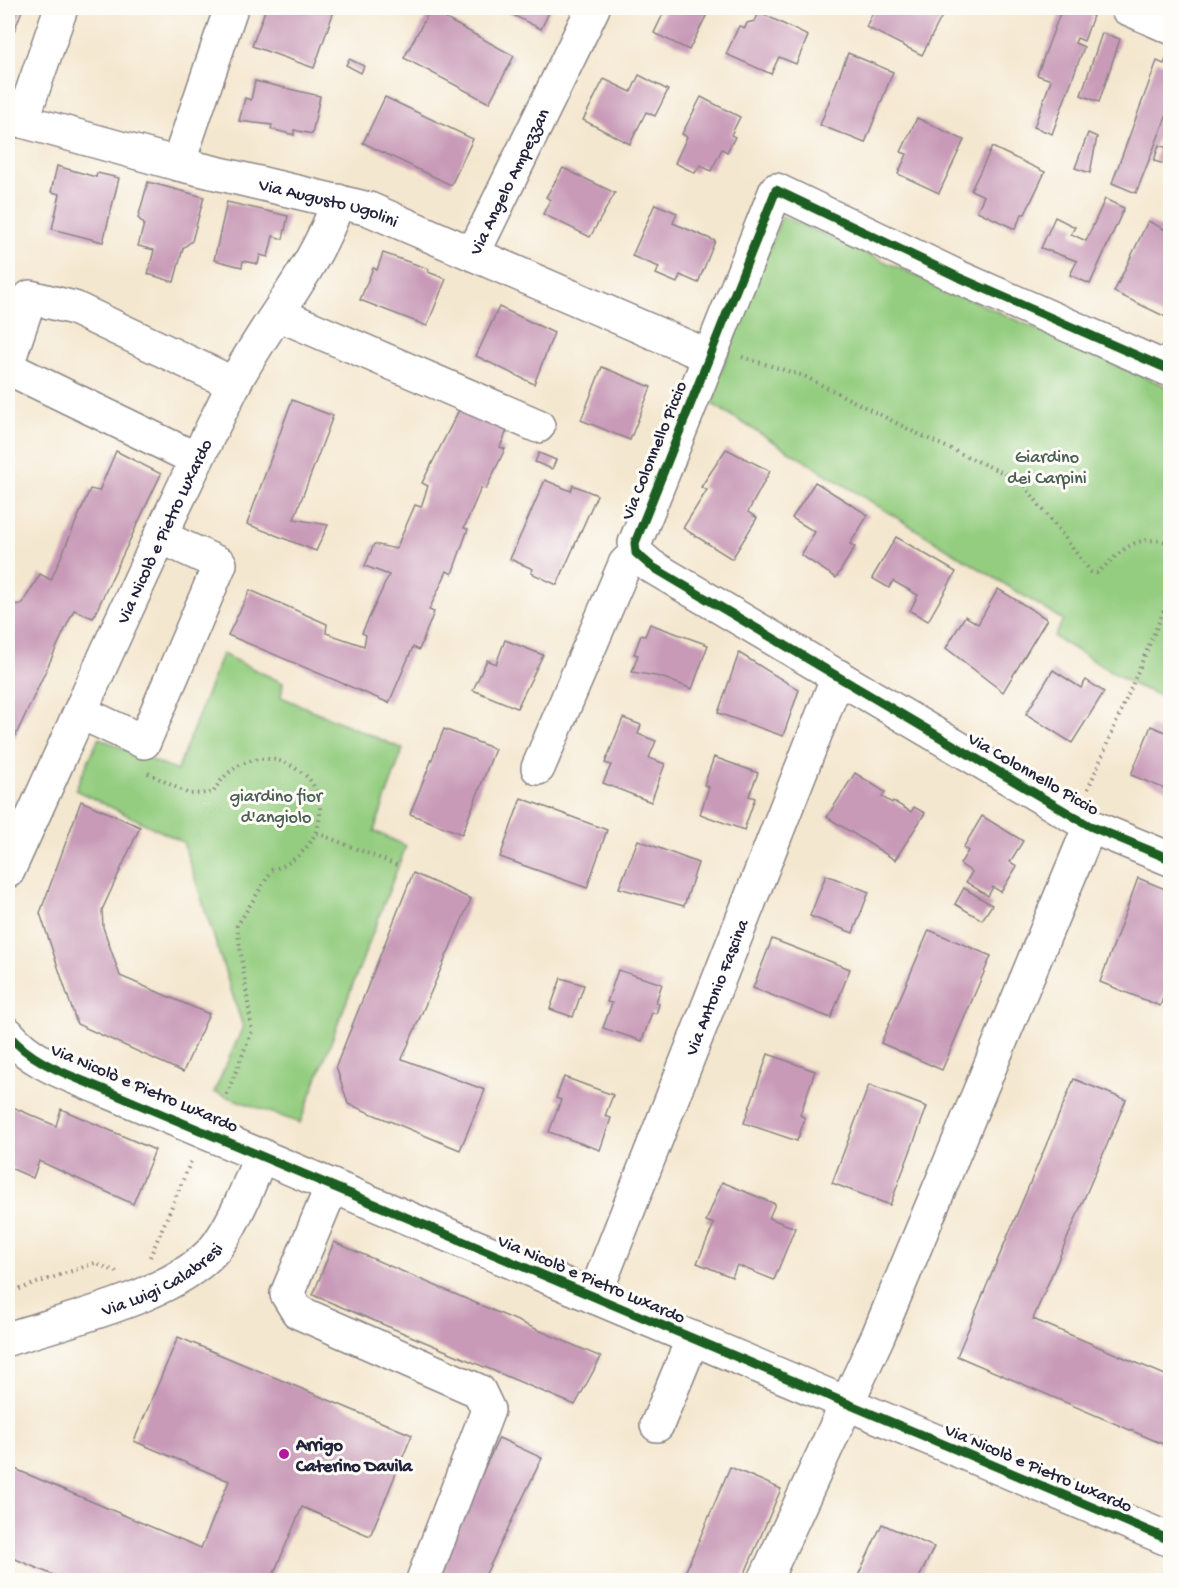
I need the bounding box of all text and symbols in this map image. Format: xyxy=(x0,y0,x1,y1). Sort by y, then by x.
street label: Via Angelo Ampezzan xyxy=(466,105,556,260)
street label: Via Augusto Ugolini xyxy=(255,175,401,233)
street label: Via Colonnello Piccio xyxy=(618,378,693,524)
street label: Via Nicolò e Pietro Luxardo xyxy=(113,436,218,629)
park label: Giardino dei Carpini xyxy=(1007,448,1087,490)
street label: Via Colonnello Piccio xyxy=(963,729,1102,821)
park label: giardino fior d'angiolo xyxy=(230,787,324,829)
street label: Via Antonio Fascina xyxy=(682,916,755,1060)
street label: Via Nicolò e Pietro Luxardo xyxy=(46,1040,241,1138)
street label: Via Nicolò e Pietro Luxardo xyxy=(493,1231,688,1329)
street label: Via Luigi Calabresi xyxy=(99,1239,228,1323)
street label: Via Nicolò e Pietro Luxardo xyxy=(940,1420,1135,1518)
place label: Arrigo Caterino Davila xyxy=(295,1436,413,1478)
marker: Arrigo Caterino Davila xyxy=(277,1447,291,1461)

